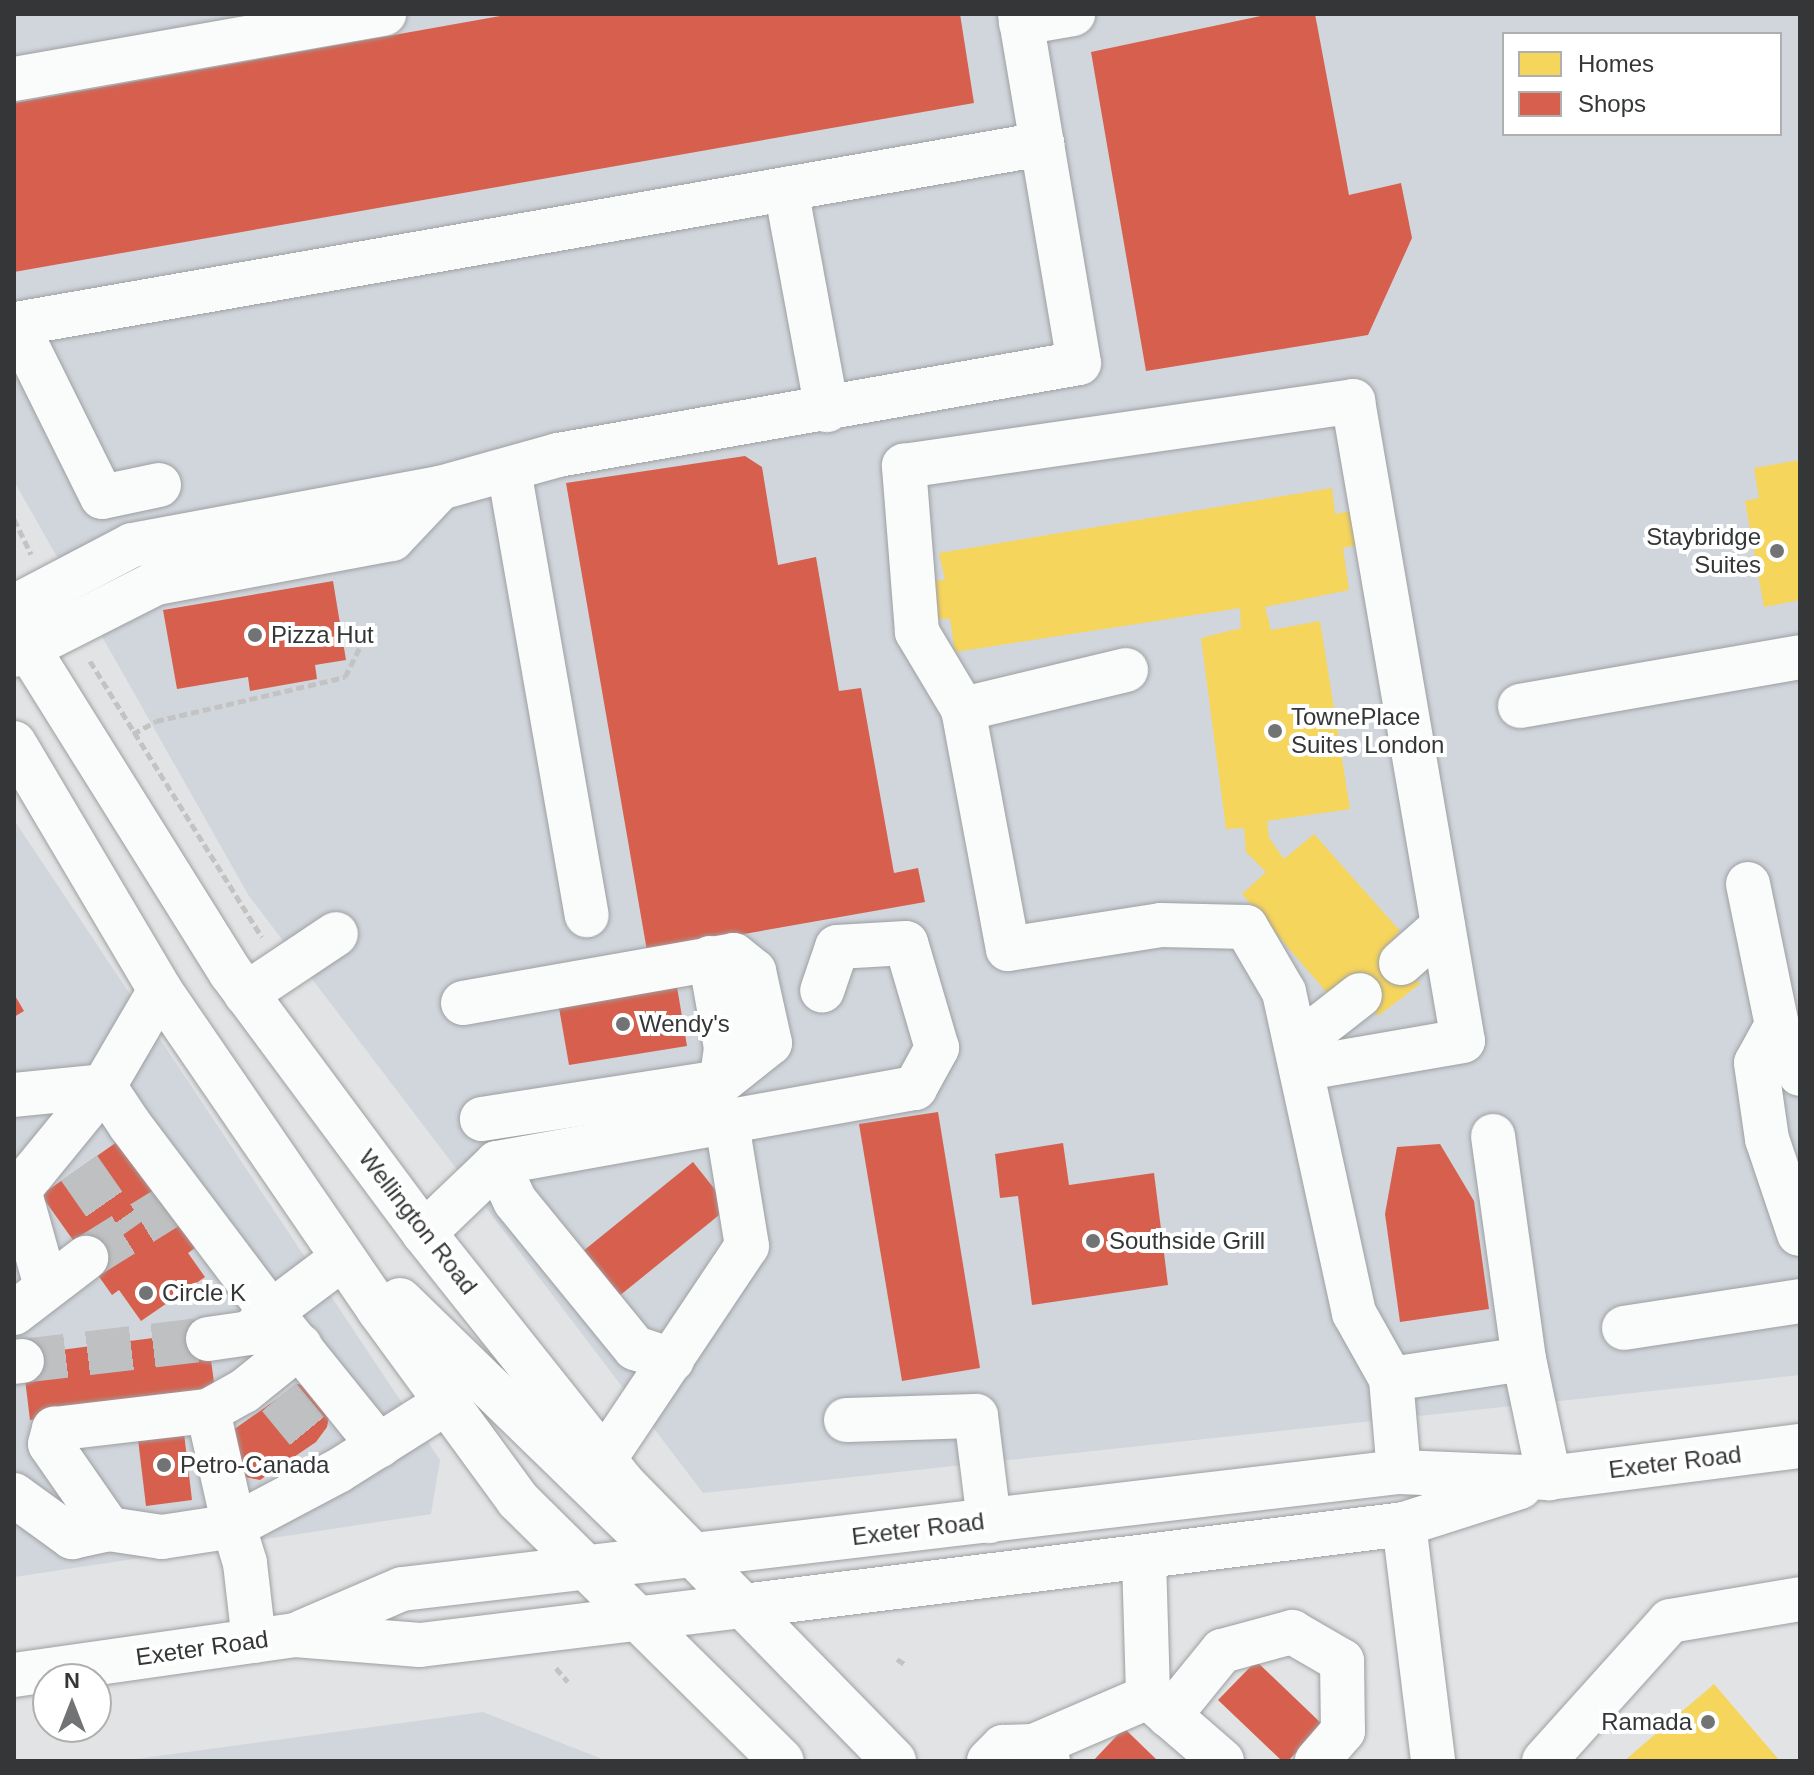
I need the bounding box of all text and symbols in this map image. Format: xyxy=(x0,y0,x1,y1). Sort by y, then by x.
legend xyxy=(1502,32,1782,136)
text: Homes xyxy=(1578,50,1654,77)
text: Shops xyxy=(1578,90,1646,117)
place label: Staybridge Suites xyxy=(1646,523,1761,579)
marker: Staybridge Suites xyxy=(1768,542,1786,560)
place label: Pizza Hut xyxy=(271,621,374,649)
marker: Pizza Hut xyxy=(246,626,264,644)
place label: TownePlace Suites London xyxy=(1291,703,1444,759)
marker: TownePlace Suites London xyxy=(1266,722,1284,740)
place label: Wendy's xyxy=(639,1010,730,1038)
marker: Wendy's xyxy=(614,1015,632,1033)
street label: Wellington Road xyxy=(353,1144,483,1300)
place label: Southside Grill xyxy=(1109,1227,1265,1255)
marker: Southside Grill xyxy=(1084,1232,1102,1250)
place label: Circle K xyxy=(162,1279,246,1307)
marker: Circle K xyxy=(137,1284,155,1302)
street label: Exeter Road xyxy=(1607,1440,1743,1484)
place label: Petro-Canada xyxy=(180,1451,329,1479)
marker: Petro-Canada xyxy=(155,1456,173,1474)
street label: Exeter Road xyxy=(850,1507,986,1551)
street label: Exeter Road xyxy=(134,1624,270,1672)
north arrow xyxy=(32,1663,112,1743)
text: N xyxy=(64,1668,80,1693)
place label: Ramada xyxy=(1601,1708,1692,1736)
marker: Ramada xyxy=(1699,1713,1717,1731)

